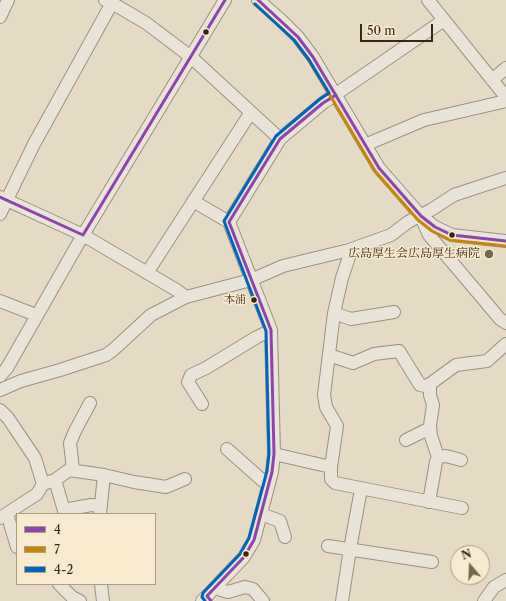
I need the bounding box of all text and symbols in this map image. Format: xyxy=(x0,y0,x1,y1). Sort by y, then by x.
scale bar xyxy=(362,16,435,42)
text: 50 m xyxy=(367,23,396,38)
unlabelled marker xyxy=(201,27,211,37)
unlabelled marker xyxy=(447,230,457,240)
place label: 広島厚生会広島厚生病院 xyxy=(348,247,480,261)
marker: 広島厚生会広島厚生病院 xyxy=(483,248,495,260)
place label: 本浦 xyxy=(224,293,246,307)
marker: 本浦 xyxy=(249,295,259,305)
legend xyxy=(16,513,156,585)
text: 4 xyxy=(54,522,61,537)
text: 7 xyxy=(54,542,60,557)
north arrow xyxy=(450,545,490,585)
text: N xyxy=(460,546,473,563)
unlabelled marker xyxy=(241,549,251,559)
text: 4-2 xyxy=(54,562,73,577)

